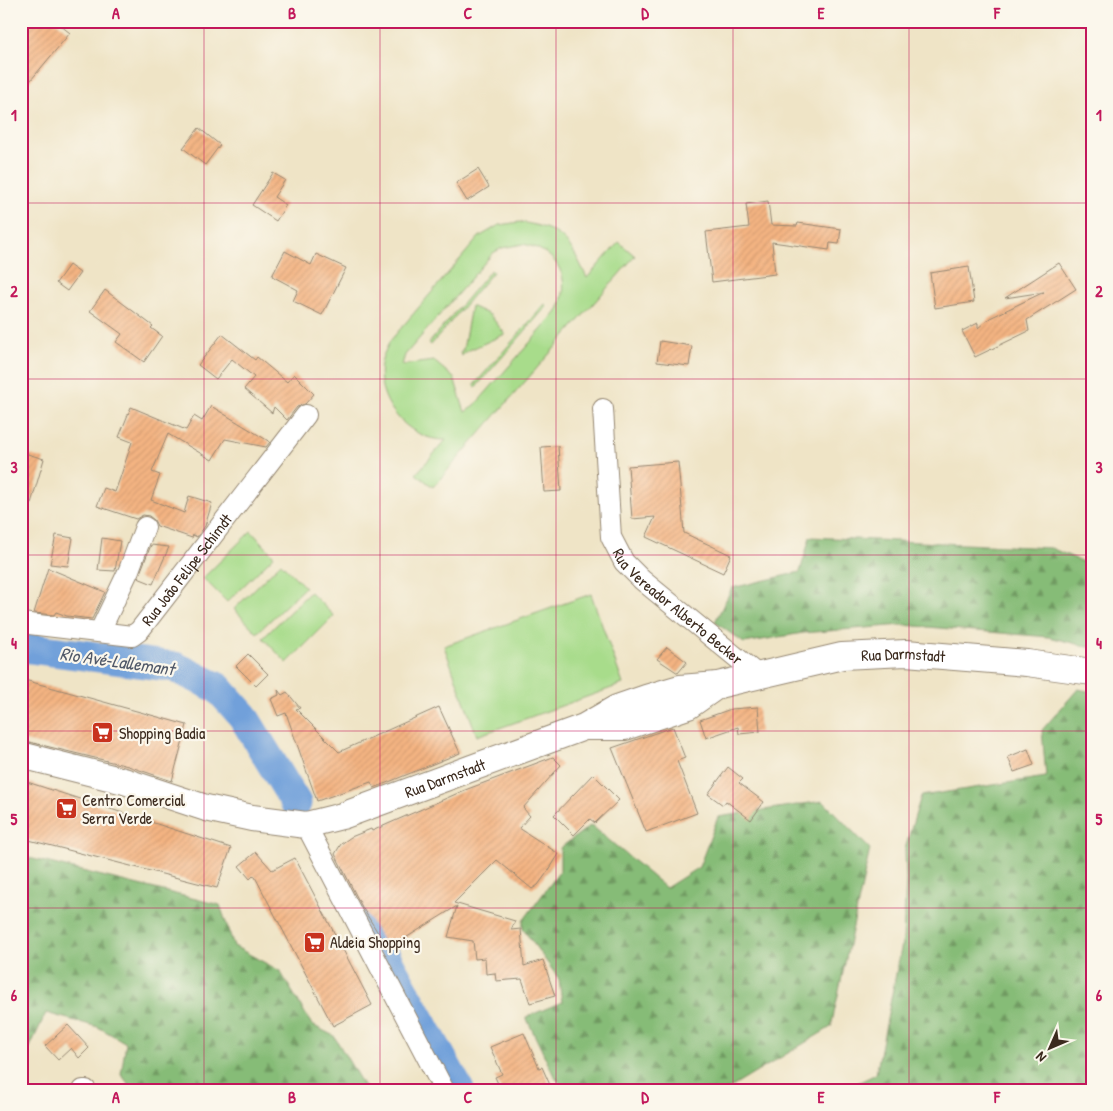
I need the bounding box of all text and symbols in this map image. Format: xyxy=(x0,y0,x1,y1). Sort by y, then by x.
text: A xyxy=(112,2,120,24)
text: B xyxy=(288,2,296,24)
text: C xyxy=(464,2,473,24)
text: D xyxy=(641,2,649,24)
text: E xyxy=(817,2,825,24)
text: F xyxy=(993,2,1001,24)
text: 1 xyxy=(11,104,17,126)
text: 1 xyxy=(1096,104,1102,126)
text: 2 xyxy=(10,280,18,302)
text: 2 xyxy=(1095,280,1103,302)
text: 3 xyxy=(10,456,18,478)
text: 3 xyxy=(1095,456,1103,478)
street label: Rua João Felipe Schimdt xyxy=(136,509,237,630)
street label: Rua Vereador Alberto Becker xyxy=(608,544,748,669)
text: 4 xyxy=(11,632,17,654)
text: 4 xyxy=(1096,632,1102,654)
water label: Rio Avé‐Lallemant xyxy=(58,641,178,682)
street label: Rua Darmstadt xyxy=(861,642,947,667)
supermarket icon: Shopping Badia xyxy=(91,721,115,745)
place label: Shopping Badia xyxy=(119,722,205,744)
street label: Rua Darmstadt xyxy=(402,753,489,803)
place label: Centro Comercial Serra Verde xyxy=(82,789,186,829)
supermarket icon: Centro Comercial Serra Verde xyxy=(54,797,78,821)
text: 5 xyxy=(11,808,18,830)
text: 5 xyxy=(1096,808,1103,830)
supermarket icon: Aldeia Shopping xyxy=(302,930,326,954)
place label: Aldeia Shopping xyxy=(330,931,420,953)
text: 6 xyxy=(11,984,18,1006)
text: 6 xyxy=(1096,984,1103,1006)
north arrow xyxy=(1026,1024,1076,1074)
text: N xyxy=(1031,1048,1050,1067)
text: A xyxy=(112,1086,120,1108)
text: B xyxy=(288,1086,296,1108)
text: C xyxy=(464,1086,473,1108)
text: D xyxy=(641,1086,649,1108)
text: E xyxy=(817,1086,825,1108)
text: F xyxy=(993,1086,1001,1108)

